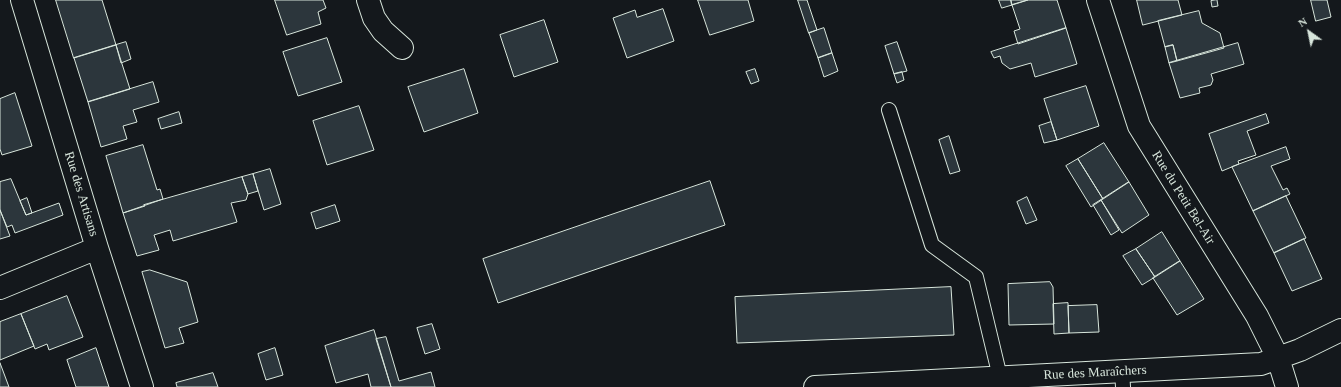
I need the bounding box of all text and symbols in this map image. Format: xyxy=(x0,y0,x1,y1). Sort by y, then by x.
north arrow xyxy=(1289,12,1329,52)
text: N xyxy=(1296,15,1309,29)
street label: Rue du Petit Bel-Air xyxy=(1148,148,1218,248)
street label: Rue des Artisans xyxy=(61,150,101,238)
street label: Rue des Maraîchers xyxy=(1043,363,1147,383)

